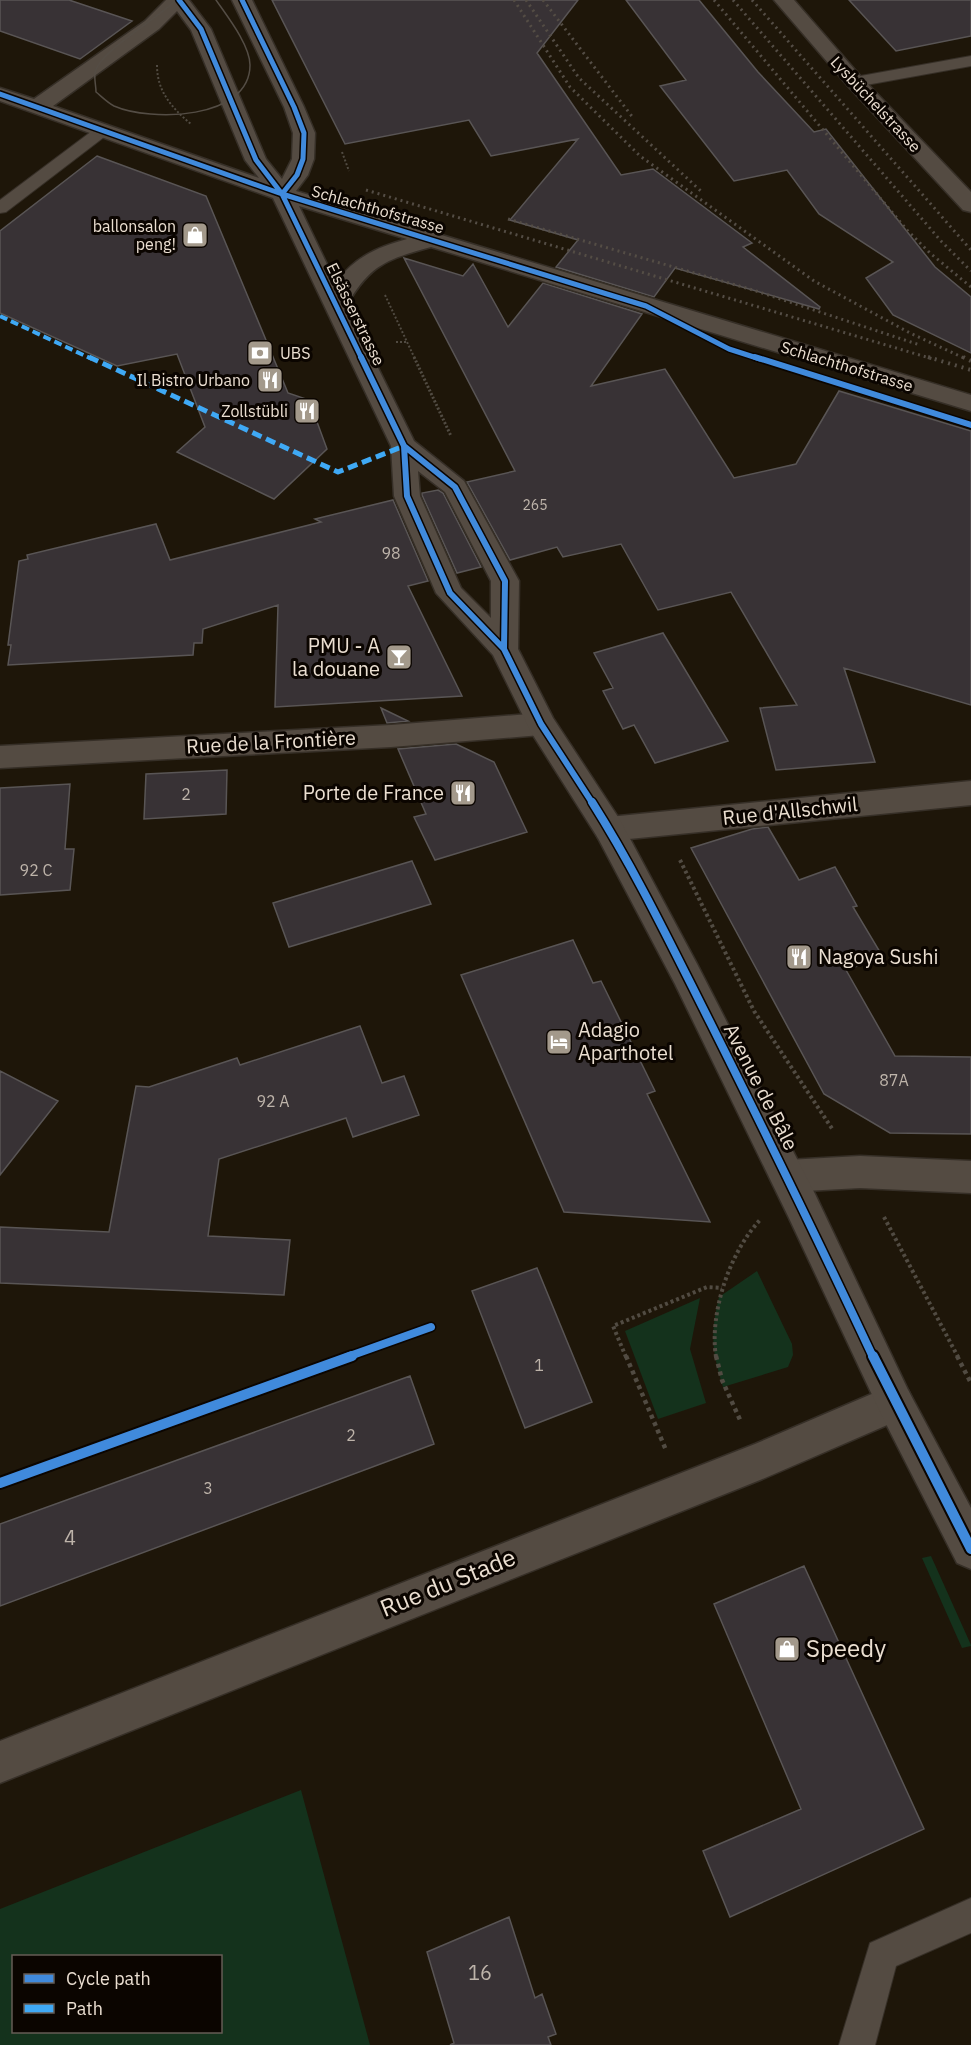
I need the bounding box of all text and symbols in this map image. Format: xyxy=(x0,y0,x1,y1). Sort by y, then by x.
street label: Lysbüchelstrasse xyxy=(827,52,926,156)
street label: Schlachthofstrasse xyxy=(309,180,447,238)
place label: ballonsalon peng! xyxy=(93,216,176,254)
shop icon: ballonsalon peng! xyxy=(180,220,210,250)
street label: Elsässerstrasse xyxy=(322,259,390,369)
street label: Schlachthofstrasse xyxy=(779,336,916,396)
bank icon: UBS xyxy=(245,338,275,368)
place label: UBS xyxy=(280,343,311,363)
restaurant icon: Il Bistro Urbano xyxy=(255,365,285,395)
place label: Il Bistro Urbano xyxy=(137,370,250,390)
restaurant icon: Zollstübli xyxy=(292,396,322,426)
place label: Zollstübli xyxy=(221,401,288,421)
house number: 265 xyxy=(522,496,548,514)
house number: 98 xyxy=(381,543,401,563)
place label: PMU - A la douane xyxy=(292,632,380,682)
bar icon: PMU - A la douane xyxy=(384,642,414,672)
street label: Rue de la Frontière xyxy=(185,724,356,759)
restaurant icon: Porte de France xyxy=(448,778,478,808)
place label: Porte de France xyxy=(303,779,444,806)
house number: 2 xyxy=(181,784,191,804)
street label: Rue d'Allschwil xyxy=(721,790,859,831)
house number: 92 C xyxy=(20,860,53,880)
restaurant icon: Nagoya Sushi xyxy=(784,942,814,972)
place label: Nagoya Sushi xyxy=(818,943,939,970)
place label: Adagio Aparthotel xyxy=(578,1016,673,1066)
street label: Avenue de Bâle xyxy=(718,1019,805,1155)
hotel icon: Adagio Aparthotel xyxy=(544,1027,574,1057)
house number: 87A xyxy=(879,1070,909,1090)
house number: 92 A xyxy=(256,1091,290,1111)
house number: 1 xyxy=(534,1355,544,1375)
house number: 2 xyxy=(346,1425,356,1445)
house number: 3 xyxy=(203,1478,213,1498)
house number: 4 xyxy=(64,1524,76,1551)
street label: Rue du Stade xyxy=(375,1540,520,1624)
place label: Speedy xyxy=(806,1632,886,1664)
shop icon: Speedy xyxy=(772,1634,802,1664)
legend xyxy=(12,1955,222,2033)
house number: 16 xyxy=(468,1959,492,1986)
text: Cycle path xyxy=(66,1967,151,1990)
text: Path xyxy=(66,1997,103,2020)

